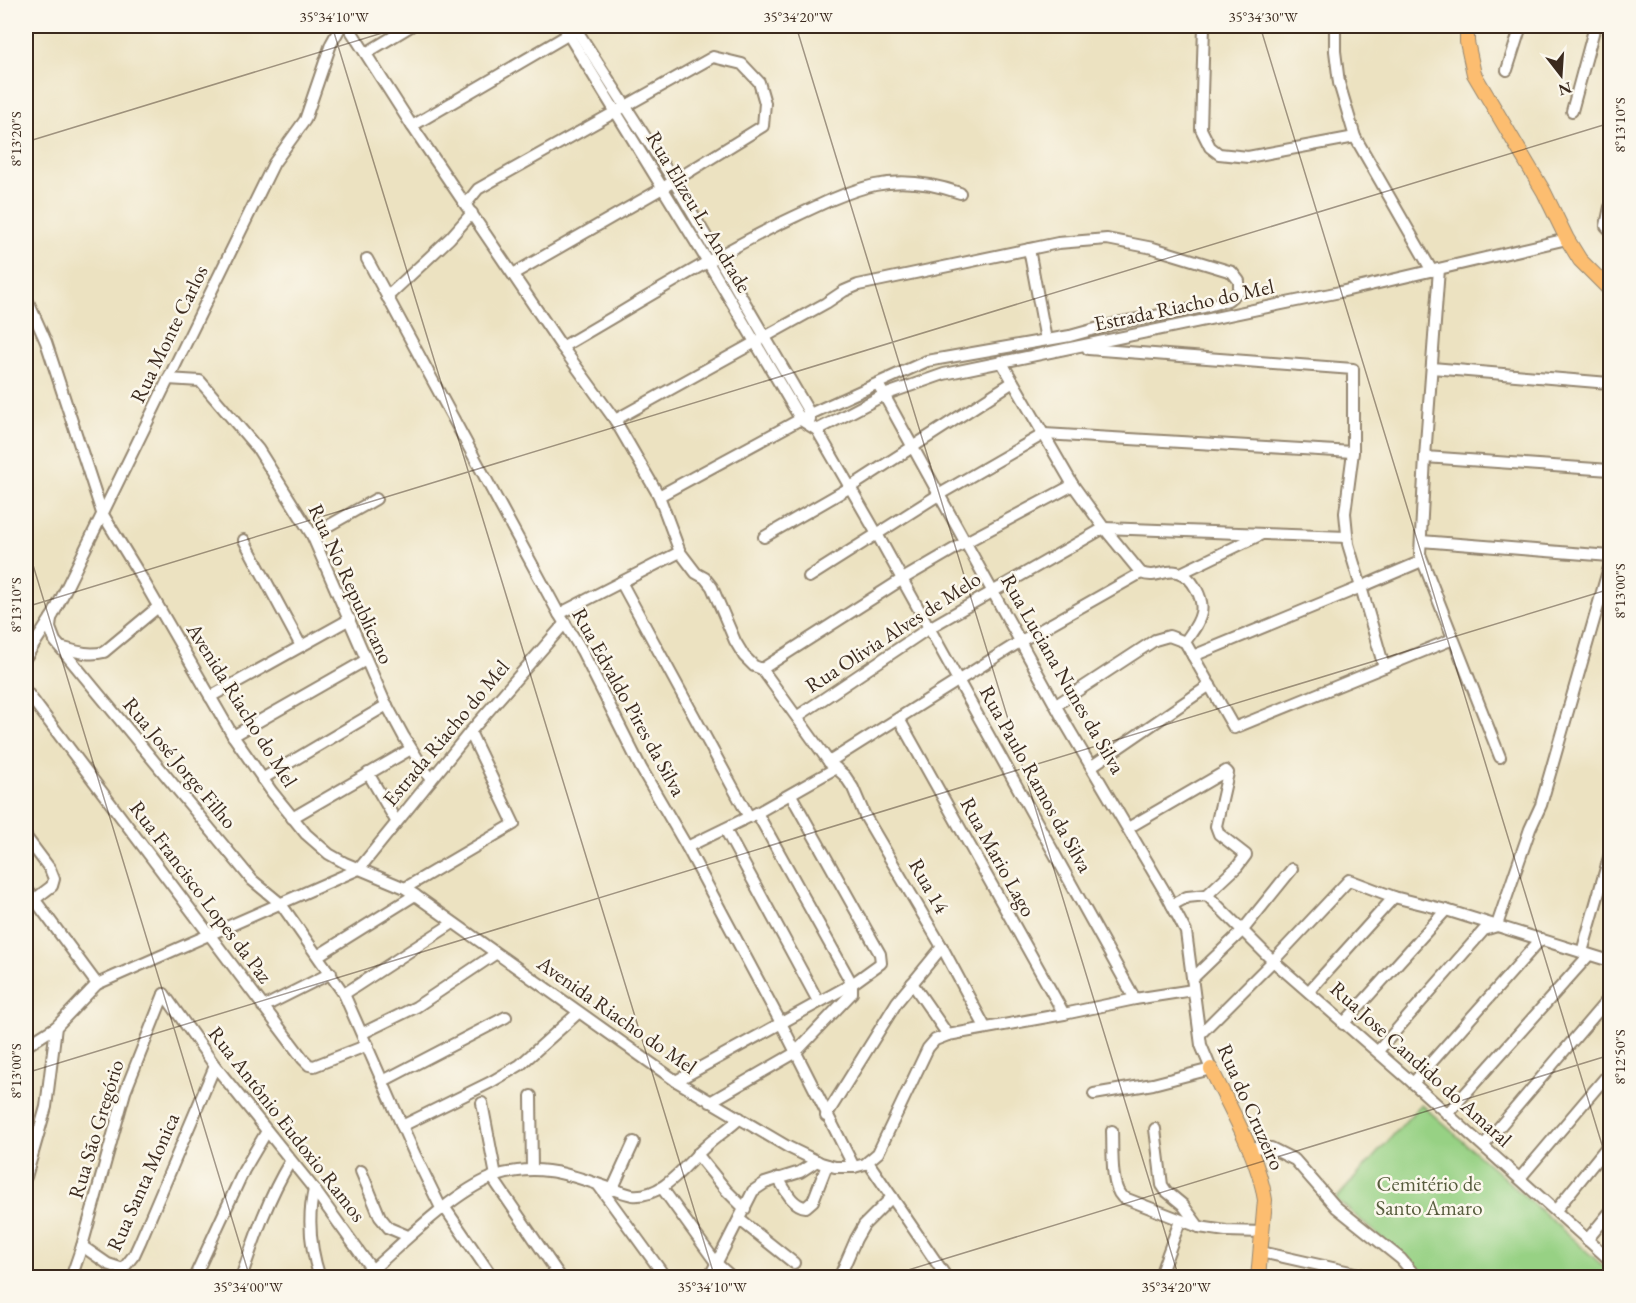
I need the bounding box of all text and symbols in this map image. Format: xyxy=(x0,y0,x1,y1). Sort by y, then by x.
text: 35°34'10"W xyxy=(299,7,369,26)
text: 35°34'20"W xyxy=(763,7,833,26)
text: 35°34'30"W xyxy=(1228,7,1298,26)
north arrow xyxy=(1531,45,1591,105)
text: N xyxy=(1556,77,1575,101)
text: 8°13'10"S xyxy=(1610,97,1629,153)
text: 8°13'20"S xyxy=(6,111,25,167)
street label: Rua Elizeu L. Andrade xyxy=(641,126,758,297)
street label: Rua Monte Carlos xyxy=(124,260,214,407)
street label: Estrada Riacho do Mel xyxy=(1091,272,1276,337)
street label: Rua No Republicano xyxy=(302,499,400,668)
text: 8°13'00"S xyxy=(1610,563,1629,619)
street label: Rua Olivia Alves de Melo xyxy=(800,565,986,699)
street label: Rua Luciana Nunes da Silva xyxy=(995,569,1132,779)
text: 8°13'10"S xyxy=(6,577,25,633)
street label: Rua Edvaldo Pires da Silva xyxy=(566,603,693,801)
street label: Avenida Riacho do Mel xyxy=(180,617,304,792)
street label: Estrada Riacho do Mel xyxy=(376,654,515,812)
street label: Rua Paulo Ramos da Silva xyxy=(974,680,1099,878)
street label: Rua José Jorge Filho xyxy=(117,691,243,834)
street label: Rua Mario Lago xyxy=(955,792,1042,921)
street label: Rua Francisco Lopes da Paz xyxy=(124,795,279,988)
street label: Rua 14 xyxy=(903,854,956,919)
street label: Avenida Riacho do Mel xyxy=(531,949,702,1080)
street label: Rua Jose Candido do Amaral xyxy=(1325,975,1518,1152)
street label: Rua Antônio Eudoxio Ramos xyxy=(203,1020,372,1227)
text: 8°12'50"S xyxy=(1610,1029,1629,1085)
street label: Rua do Cruzeiro xyxy=(1212,1039,1291,1174)
text: 8°13'00"S xyxy=(6,1043,25,1099)
street label: Rua São Gregório xyxy=(62,1056,129,1202)
street label: Rua Santa Monica xyxy=(100,1108,185,1255)
park label: Cemitério de Santo Amaro xyxy=(1375,1170,1483,1221)
text: 35°34'00"W xyxy=(213,1277,283,1296)
text: 35°34'10"W xyxy=(677,1277,747,1296)
text: 35°34'20"W xyxy=(1141,1277,1211,1296)

